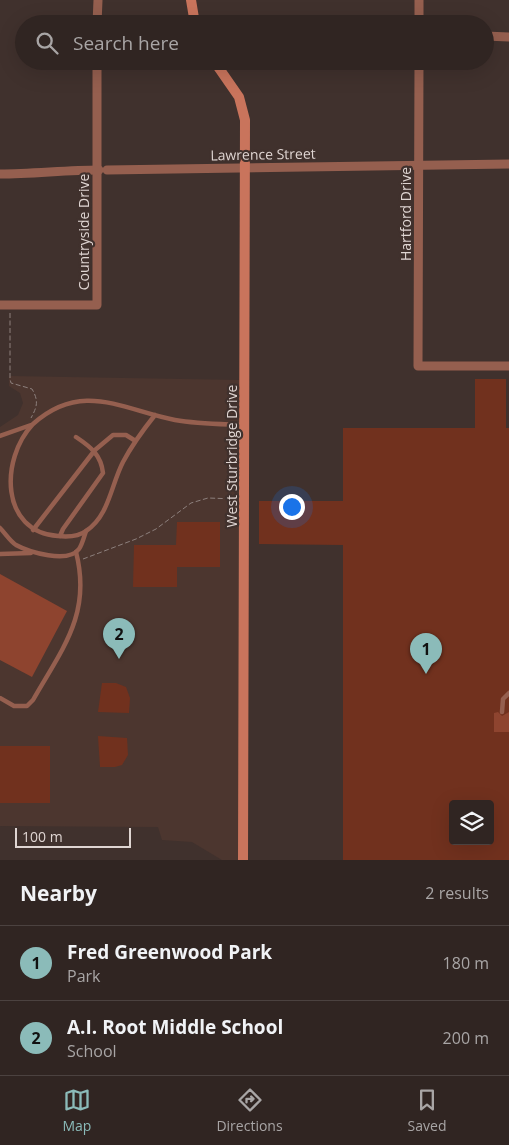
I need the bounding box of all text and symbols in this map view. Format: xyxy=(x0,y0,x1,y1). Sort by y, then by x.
search box xyxy=(15,15,494,70)
icon: search xyxy=(33,29,61,57)
text: Search here xyxy=(73,30,179,56)
street label: Lawrence Street xyxy=(210,144,316,164)
street label: Hartford Drive xyxy=(396,167,415,261)
street label: Countryside Drive xyxy=(74,174,93,290)
street label: West Sturbridge Drive xyxy=(222,384,241,527)
your location xyxy=(279,494,305,520)
pin: 2 xyxy=(103,618,135,659)
pin: 1 xyxy=(410,633,442,674)
map controls xyxy=(449,800,494,845)
button: layers xyxy=(449,800,494,845)
scale bar xyxy=(15,825,131,848)
text: 100 m xyxy=(22,827,63,846)
text: Nearby xyxy=(20,879,97,907)
text: 2 results xyxy=(425,882,489,904)
text: Fred Greenwood Park xyxy=(67,939,272,965)
text: 1 xyxy=(31,952,41,974)
text: 180 m xyxy=(443,952,489,974)
text: Park xyxy=(67,965,100,987)
text: A.I. Root Middle School xyxy=(67,1014,283,1040)
text: 2 xyxy=(31,1027,41,1049)
text: 200 m xyxy=(443,1027,489,1049)
text: School xyxy=(67,1040,117,1062)
tab: Map xyxy=(62,1086,91,1135)
tab: Directions xyxy=(216,1086,283,1135)
tab: Saved xyxy=(408,1086,446,1135)

